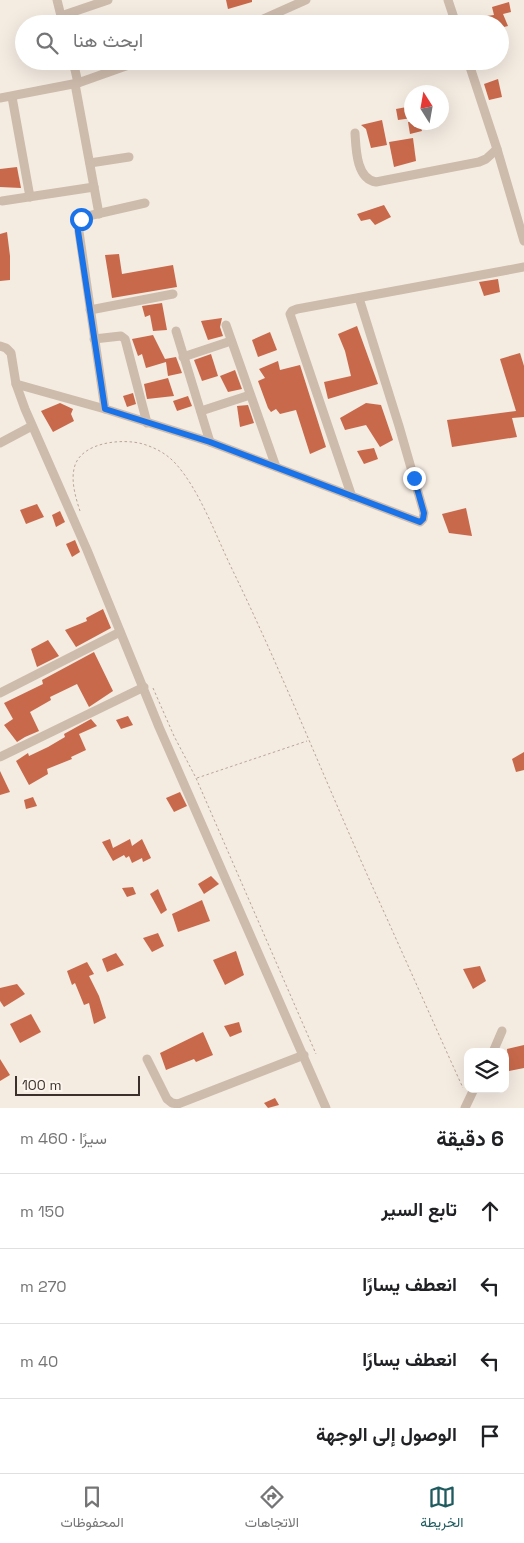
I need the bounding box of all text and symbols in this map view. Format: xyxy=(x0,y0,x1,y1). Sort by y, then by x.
search box xyxy=(15,15,509,70)
text: ابحث هنا xyxy=(73,28,143,53)
icon: search xyxy=(33,29,61,57)
north arrow xyxy=(404,85,449,130)
route start xyxy=(70,208,93,231)
route end xyxy=(403,467,426,490)
map controls xyxy=(464,1048,509,1093)
button: layers xyxy=(464,1048,509,1093)
scale bar xyxy=(15,1073,140,1096)
text: 100 m xyxy=(22,1076,61,1094)
text: 6 دقيقة xyxy=(436,1125,504,1152)
text: سيرًا · 460 m xyxy=(20,1128,107,1149)
text: تابع السير xyxy=(381,1197,457,1222)
icon: ahead xyxy=(476,1197,504,1225)
text: 150 m xyxy=(20,1201,64,1222)
text: انعطف يسارًا xyxy=(362,1272,457,1297)
icon: left xyxy=(476,1272,504,1300)
text: 270 m xyxy=(20,1276,67,1297)
text: انعطف يسارًا xyxy=(362,1347,457,1372)
icon: left xyxy=(476,1347,504,1375)
text: 40 m xyxy=(20,1351,58,1372)
text: الوصول إلى الوجهة xyxy=(316,1422,457,1447)
icon: arrive xyxy=(476,1422,504,1450)
tab: المحفوظات xyxy=(61,1483,124,1535)
tab: الاتجاهات xyxy=(245,1483,299,1535)
tab: الخريطة xyxy=(420,1483,463,1535)

